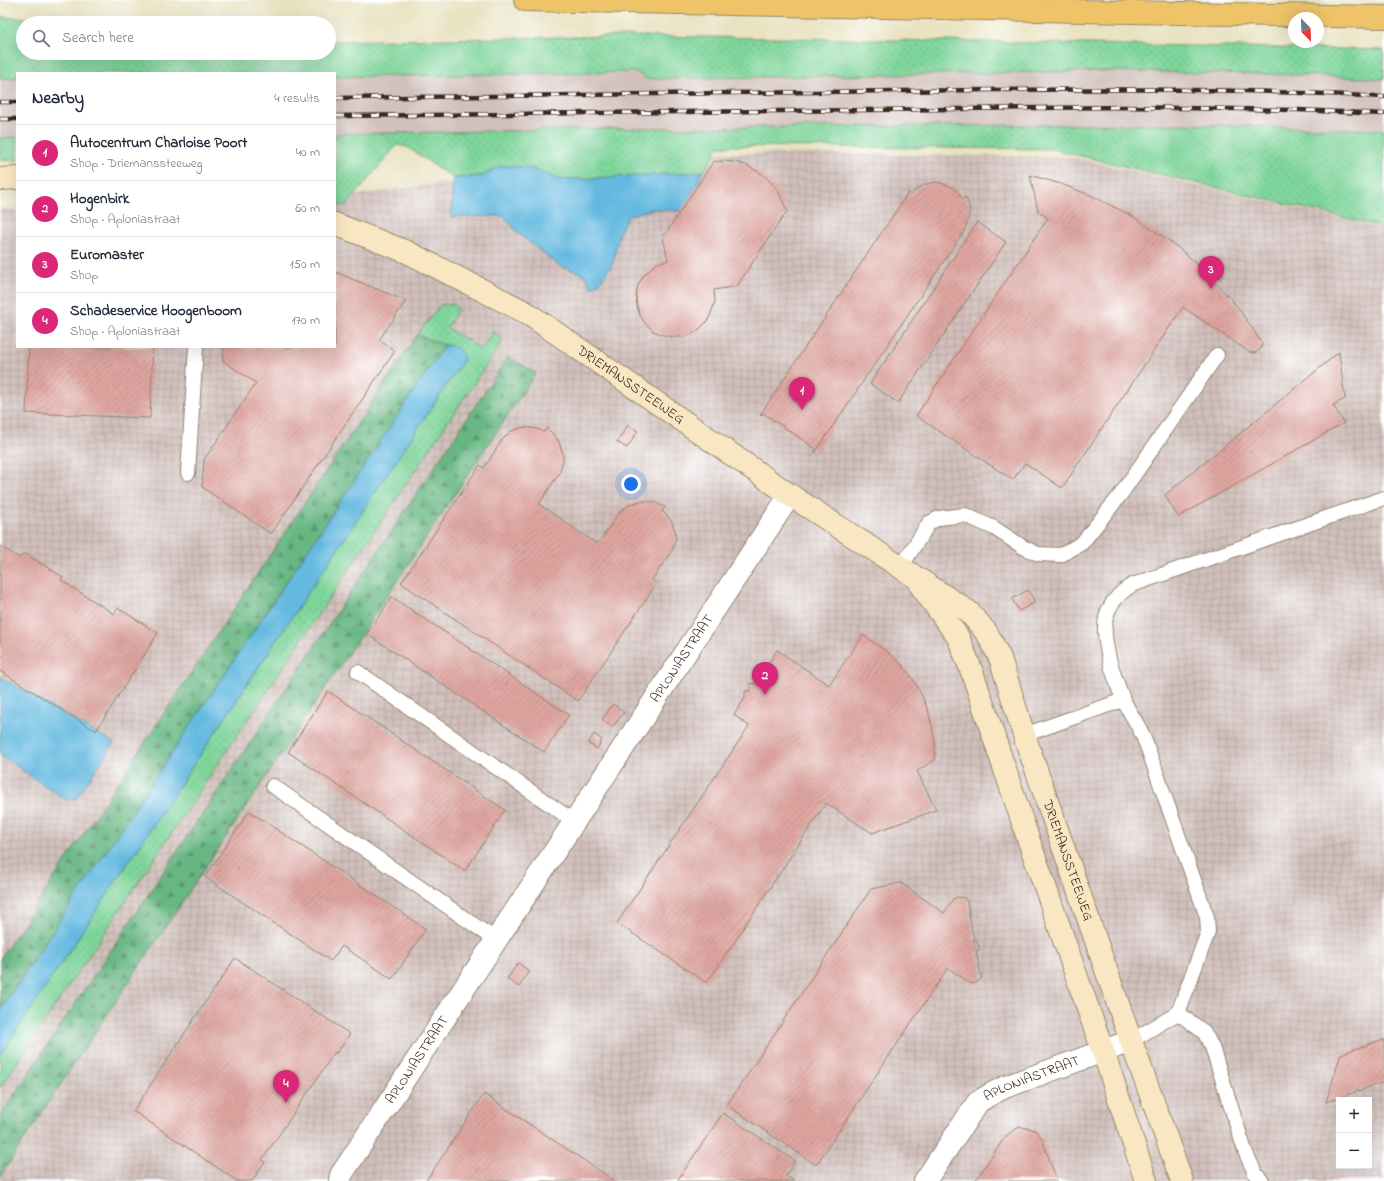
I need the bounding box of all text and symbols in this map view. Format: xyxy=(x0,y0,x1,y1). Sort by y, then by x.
north arrow xyxy=(1288,12,1324,48)
search box xyxy=(16,16,336,60)
icon: search xyxy=(30,27,52,49)
text: Search here xyxy=(62,27,134,49)
text: Nearby xyxy=(32,86,84,111)
text: 4 results xyxy=(274,89,320,108)
text: Autocentrum Charloise Poort xyxy=(70,132,247,154)
text: 1 xyxy=(43,143,47,162)
text: 40 m xyxy=(296,143,320,162)
text: Shop · Driemanssteeweg xyxy=(70,154,202,173)
text: Hogenbirk xyxy=(70,188,129,210)
text: 2 xyxy=(42,199,48,218)
text: 60 m xyxy=(295,199,320,218)
text: Shop · Aploniastraat xyxy=(70,210,180,229)
text: Euromaster xyxy=(70,244,144,266)
text: 3 xyxy=(42,255,48,274)
text: 150 m xyxy=(289,255,320,274)
pin: 3 xyxy=(1198,256,1224,289)
text: Shop xyxy=(70,266,98,285)
text: Schadeservice Hoogenboom xyxy=(70,300,242,322)
text: 4 xyxy=(42,311,48,330)
text: 170 m xyxy=(292,311,320,330)
text: Shop · Aploniastraat xyxy=(70,322,180,341)
street label: DRIEMANSSTEEWEG xyxy=(572,340,689,430)
pin: 1 xyxy=(789,377,815,410)
your location xyxy=(621,474,641,494)
street label: APLONIASTRAAT xyxy=(645,610,719,707)
pin: 2 xyxy=(752,662,778,695)
street label: DRIEMANSSTEEWEG xyxy=(1037,796,1099,924)
street label: APLONIASTRAAT xyxy=(380,1012,454,1108)
street label: APLONIASTRAAT xyxy=(979,1050,1083,1107)
pin: 4 xyxy=(273,1070,299,1103)
map controls xyxy=(1336,1097,1372,1169)
button: + xyxy=(1336,1097,1372,1133)
button: − xyxy=(1336,1133,1372,1169)

